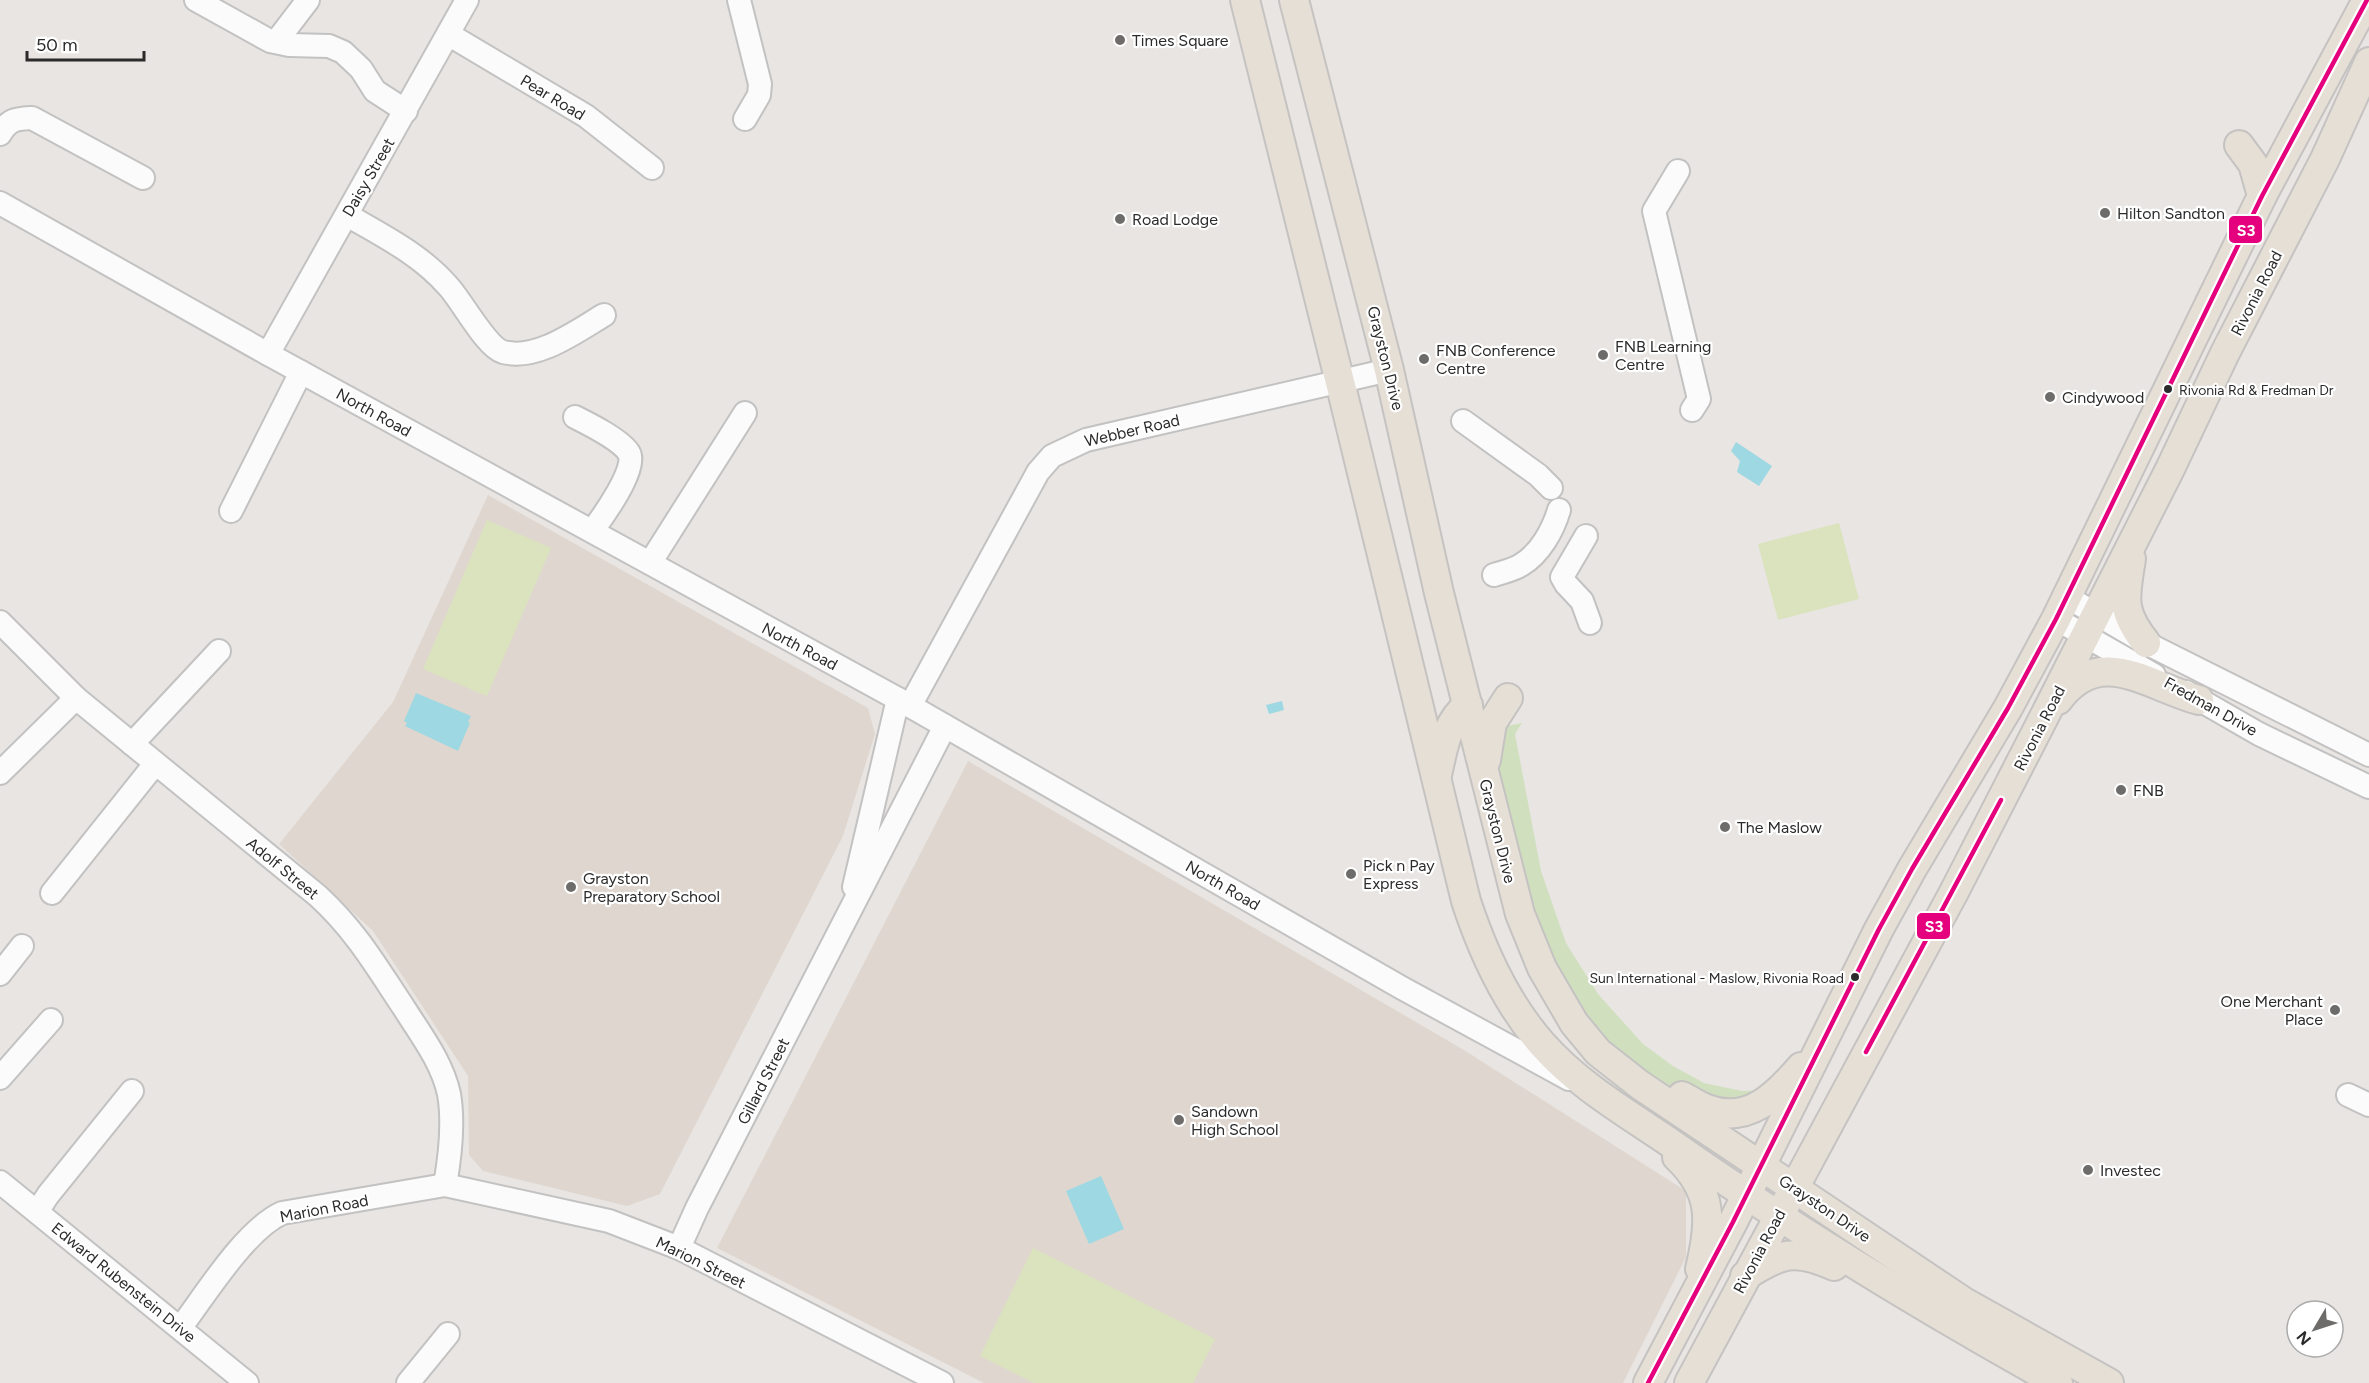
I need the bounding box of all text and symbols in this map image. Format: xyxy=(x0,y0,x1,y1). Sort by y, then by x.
scale bar xyxy=(27,24,144,62)
place label: Times Square xyxy=(1132,31,1229,50)
marker: Times Square xyxy=(1113,33,1127,47)
text: 50 m xyxy=(36,34,78,56)
street label: Pear Road xyxy=(517,71,589,124)
street label: Daisy Street xyxy=(338,135,399,220)
place label: Hilton Sandton xyxy=(2117,204,2225,223)
marker: Hilton Sandton xyxy=(2098,206,2112,220)
place label: Road Lodge xyxy=(1132,210,1218,229)
marker: Road Lodge xyxy=(1113,212,1127,226)
line badge: S3 xyxy=(2228,215,2263,244)
text: S3 xyxy=(2237,221,2255,240)
street label: Rivonia Road xyxy=(2227,248,2286,339)
street label: Grayston Drive xyxy=(1363,304,1408,412)
place label: FNB Learning Centre xyxy=(1615,337,1711,374)
place label: FNB Conference Centre xyxy=(1436,341,1556,378)
marker: FNB Learning Centre xyxy=(1596,348,1610,362)
marker: FNB Conference Centre xyxy=(1417,352,1431,366)
place label: Rivonia Rd & Fredman Dr xyxy=(2179,382,2334,399)
marker: Rivonia Rd & Fredman Dr xyxy=(2162,383,2174,395)
street label: North Road xyxy=(333,384,415,441)
place label: Cindywood xyxy=(2062,388,2144,407)
marker: Cindywood xyxy=(2043,390,2057,404)
street label: Webber Road xyxy=(1083,410,1182,451)
street label: North Road xyxy=(759,619,841,674)
street label: Fredman Drive xyxy=(2161,673,2261,740)
street label: Rivonia Road xyxy=(2010,683,2069,774)
street label: Grayston Drive xyxy=(1475,777,1520,885)
place label: FNB xyxy=(2133,781,2164,800)
marker: FNB xyxy=(2114,783,2128,797)
place label: The Maslow xyxy=(1737,818,1822,837)
marker: The Maslow xyxy=(1718,820,1732,834)
street label: Adolf Street xyxy=(243,833,323,903)
street label: North Road xyxy=(1182,856,1263,914)
place label: Pick n Pay Express xyxy=(1363,856,1435,893)
marker: Pick n Pay Express xyxy=(1344,867,1358,881)
place label: Grayston Preparatory School xyxy=(583,869,720,906)
marker: Grayston Preparatory School xyxy=(564,880,578,894)
line badge: S3 xyxy=(1916,912,1951,940)
text: S3 xyxy=(1925,917,1943,936)
place label: Sun International - Maslow, Rivonia Road xyxy=(1589,970,1844,987)
marker: Sun International - Maslow, Rivonia Road xyxy=(1849,971,1861,983)
place label: One Merchant Place xyxy=(2221,992,2323,1029)
marker: One Merchant Place xyxy=(2328,1003,2342,1017)
street label: Gillard Street xyxy=(734,1035,793,1128)
place label: Sandown High School xyxy=(1191,1102,1279,1139)
marker: Sandown High School xyxy=(1172,1113,1186,1127)
place label: Investec xyxy=(2100,1161,2161,1180)
marker: Investec xyxy=(2081,1163,2095,1177)
street label: Grayston Drive xyxy=(1775,1171,1874,1246)
street label: Marion Road xyxy=(278,1191,370,1226)
street label: Rivonia Road xyxy=(1729,1206,1790,1297)
street label: Edward Rubenstein Drive xyxy=(48,1218,200,1347)
street label: Marion Street xyxy=(653,1232,749,1292)
north arrow xyxy=(2285,1299,2345,1359)
text: N xyxy=(2292,1327,2315,1349)

